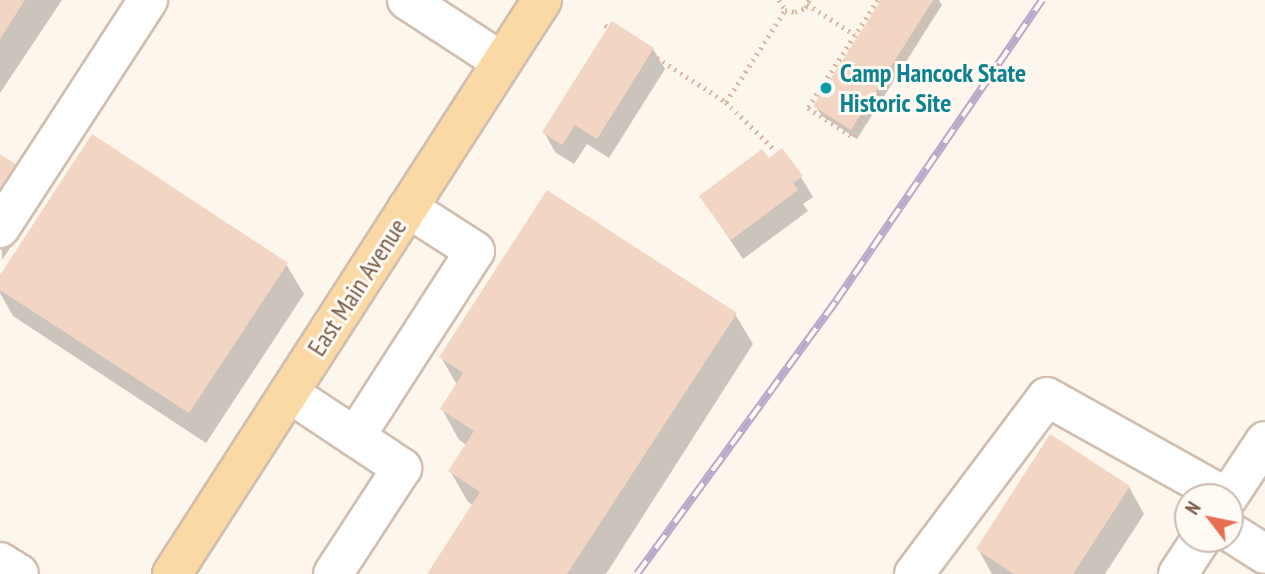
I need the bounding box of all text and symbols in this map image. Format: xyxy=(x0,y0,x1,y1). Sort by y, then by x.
place label: Camp Hancock State Historic Site xyxy=(840,57,1027,119)
marker: Camp Hancock State Historic Site xyxy=(818,80,834,96)
street label: East Main Avenue xyxy=(301,212,413,362)
north arrow xyxy=(1174,483,1244,553)
text: N xyxy=(1180,497,1206,519)

